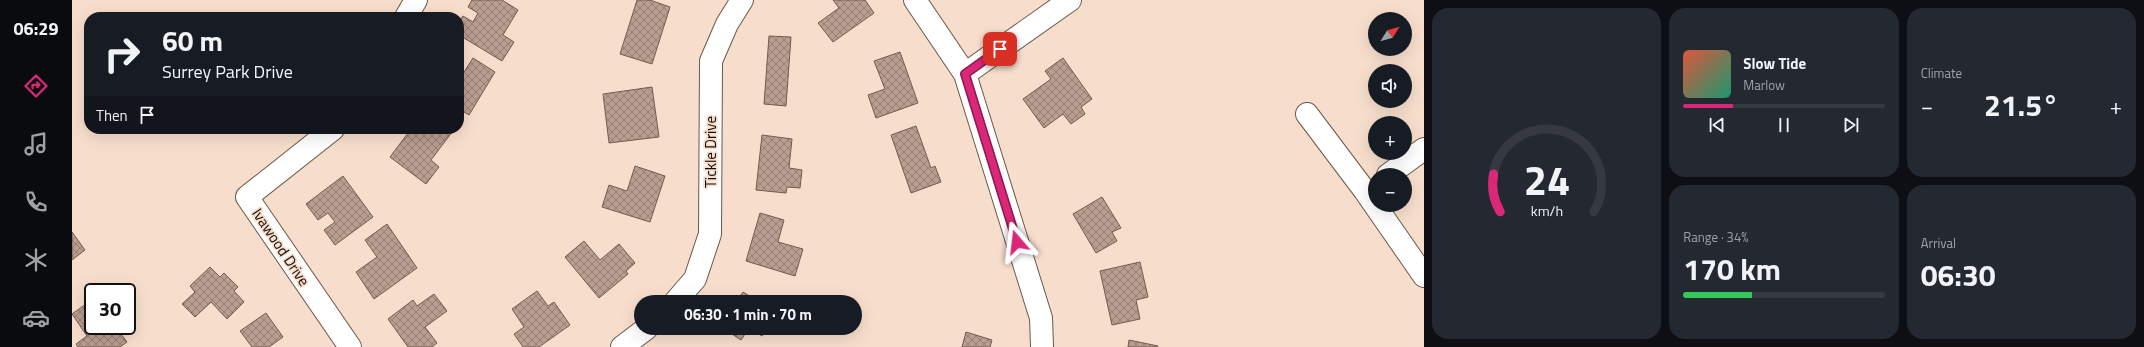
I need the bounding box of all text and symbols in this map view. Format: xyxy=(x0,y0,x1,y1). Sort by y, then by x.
north arrow xyxy=(1368,12,1412,56)
map controls xyxy=(1368,12,1412,212)
text: 06:29 xyxy=(14,15,58,42)
text: 60 m xyxy=(162,19,223,62)
icon: right xyxy=(96,28,148,80)
pin xyxy=(983,32,1017,66)
icon: arrive xyxy=(989,38,1011,60)
text: Slow Tide xyxy=(1743,52,1806,75)
text: Surrey Park Drive xyxy=(162,58,293,85)
text: Climate xyxy=(1921,63,1962,83)
button: sound xyxy=(1368,64,1412,108)
icon: directions xyxy=(22,72,50,100)
text: Marlow xyxy=(1743,75,1785,95)
text: 21.5° xyxy=(1984,82,2059,128)
text: − xyxy=(1921,89,1933,123)
text: + xyxy=(2110,89,2122,123)
text: Then xyxy=(96,104,128,127)
icon: arrive xyxy=(136,104,158,126)
icon: previous xyxy=(1706,114,1728,136)
icon: pause xyxy=(1773,114,1795,136)
icon: next xyxy=(1840,114,1862,136)
street label: Tickle Drive xyxy=(699,116,722,188)
button: + xyxy=(1368,116,1412,160)
icon: music xyxy=(22,130,50,158)
text: 24 xyxy=(1523,147,1570,210)
button: − xyxy=(1368,168,1412,212)
icon: phone xyxy=(22,188,50,216)
text: km/h xyxy=(1530,199,1563,221)
street label: Ivawood Drive xyxy=(246,203,316,291)
position arrow xyxy=(996,221,1038,263)
text: Range · 34% xyxy=(1683,227,1748,247)
text: Arrival xyxy=(1921,233,1956,253)
icon: climate xyxy=(22,246,50,274)
text: 170 km xyxy=(1683,246,1781,292)
text: 06:30 xyxy=(1921,252,1996,298)
speed limit sign: 30 xyxy=(84,283,136,335)
text: 06:30 · 1 min · 70 m xyxy=(684,303,812,326)
icon: car xyxy=(22,304,50,332)

